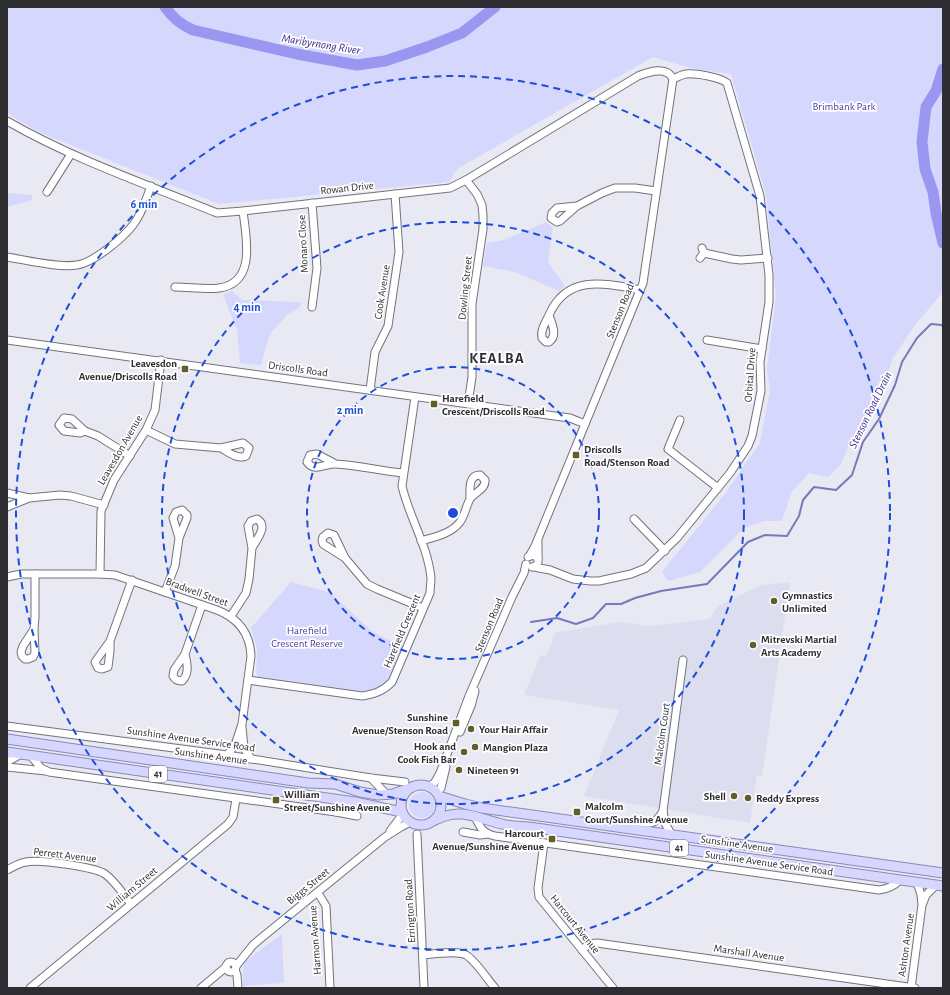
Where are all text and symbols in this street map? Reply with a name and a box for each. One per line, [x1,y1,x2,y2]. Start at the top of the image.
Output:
water label: Maribyrnong River [281,32,362,56]
park label: Brimbank Park [813,101,875,112]
street label: Rowan Drive [320,180,374,196]
text: 6 min [131,198,157,210]
street label: Monaro Close [296,215,310,273]
street label: Dowling Street [456,255,474,320]
street label: Cook Avenue [372,264,392,320]
street label: Stenson Road [604,282,636,340]
text: 4 min [233,301,261,313]
street label: Orbital Drive [743,347,757,403]
district label: KEALBA [469,351,525,366]
place label: Leavesdon Avenue/Driscolls Road [79,358,177,382]
street label: Driscolls Road [267,359,329,379]
marker: Leavesdon Avenue/Driscolls Road [180,364,190,374]
water label: Stenson Road Drain [846,370,894,450]
place label: Harefield Crescent/Driscolls Road [442,393,545,417]
marker: Harefield Crescent/Driscolls Road [429,399,439,409]
text: 2 min [337,404,363,416]
street label: Leavesdon Avenue [96,413,144,487]
place label: Driscolls Road/Stenson Road [584,444,670,468]
marker: Driscolls Road/Stenson Road [571,450,581,460]
centre of rings [446,506,460,520]
street label: Bradwell Street [164,576,230,609]
place label: Gymnastics Unlimited [782,590,832,614]
street label: Harefield Crescent [382,592,423,669]
street label: Stenson Road [473,596,506,654]
marker: Gymnastics Unlimited [769,596,779,606]
park label: Harefield Crescent Reserve [271,625,343,649]
place label: Mitrevski Martial Arts Academy [761,634,837,658]
marker: Mitrevski Martial Arts Academy [748,640,758,650]
street label: Malcolm Court [652,702,672,766]
place label: Sunshine Avenue/Stenson Road [352,712,448,736]
marker: Sunshine Avenue/Stenson Road [451,718,461,728]
street label: Sunshine Avenue Service Road [126,723,256,755]
marker: Your Hair Affair [466,724,476,734]
place label: Your Hair Affair [479,724,548,735]
place label: Hook and Cook Fish Bar [397,741,456,765]
marker: Mangion Plaza [470,742,480,752]
place label: Mangion Plaza [483,742,549,753]
street label: Sunshine Avenue [174,744,248,768]
marker: Hook and Cook Fish Bar [459,747,469,757]
marker: Nineteen 91 [454,765,464,775]
place label: Nineteen 91 [467,765,519,776]
road number: 41 [149,766,167,782]
place label: William Street/Sunshine Avenue [284,789,390,813]
place label: Shell [704,791,726,802]
marker: Shell [729,791,739,801]
marker: Reddy Express [743,793,753,803]
place label: Reddy Express [756,793,819,804]
marker: William Street/Sunshine Avenue [271,795,281,805]
place label: Malcolm Court/Sunshine Avenue [585,801,688,825]
marker: Malcolm Court/Sunshine Avenue [572,807,582,817]
place label: Harcourt Avenue/Sunshine Avenue [432,828,544,852]
street label: Sunshine Avenue [700,833,774,855]
marker: Harcourt Avenue/Sunshine Avenue [547,834,557,844]
road number: 41 [670,840,688,856]
street label: Perrett Avenue [33,846,97,864]
street label: Sunshine Avenue Service Road [704,849,834,877]
street label: William Street [105,865,160,913]
street label: Biggs Street [285,865,332,906]
street label: Errington Road [403,878,417,943]
street label: Harcourt Avenue [548,893,602,955]
street label: Harmon Avenue [307,905,323,975]
street label: Ashton Avenue [896,912,916,978]
street label: Marshall Avenue [713,943,785,963]

